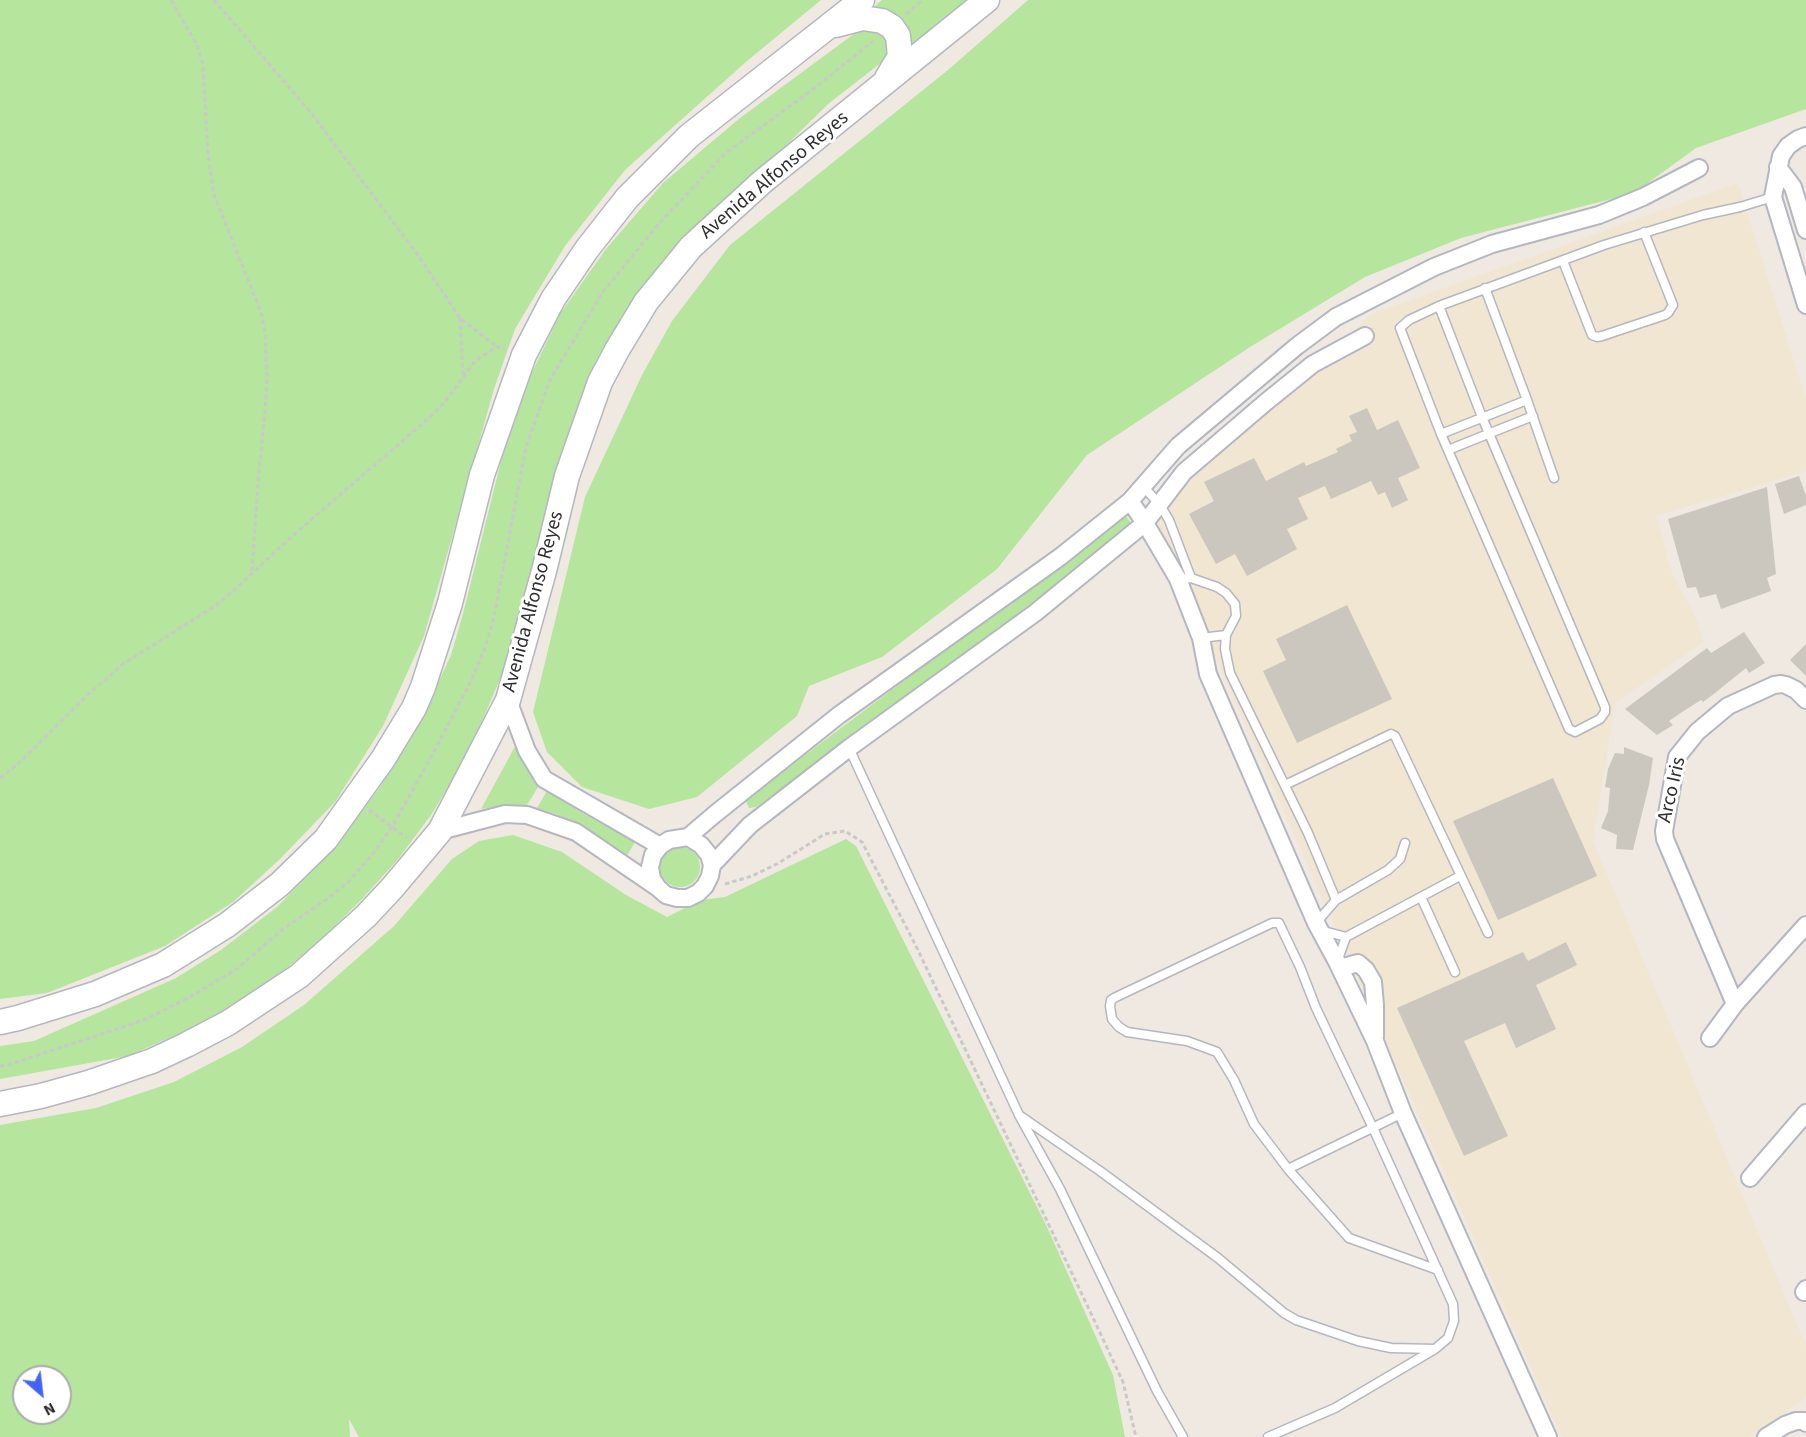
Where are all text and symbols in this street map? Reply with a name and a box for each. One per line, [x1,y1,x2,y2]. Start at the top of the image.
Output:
street label: Avenida Alfonso Reyes [696,107,854,245]
street label: Avenida Alfonso Reyes [498,509,570,695]
street label: Arco Iris [1654,755,1692,825]
north arrow [12,1365,72,1425]
text: N [40,1397,59,1421]

